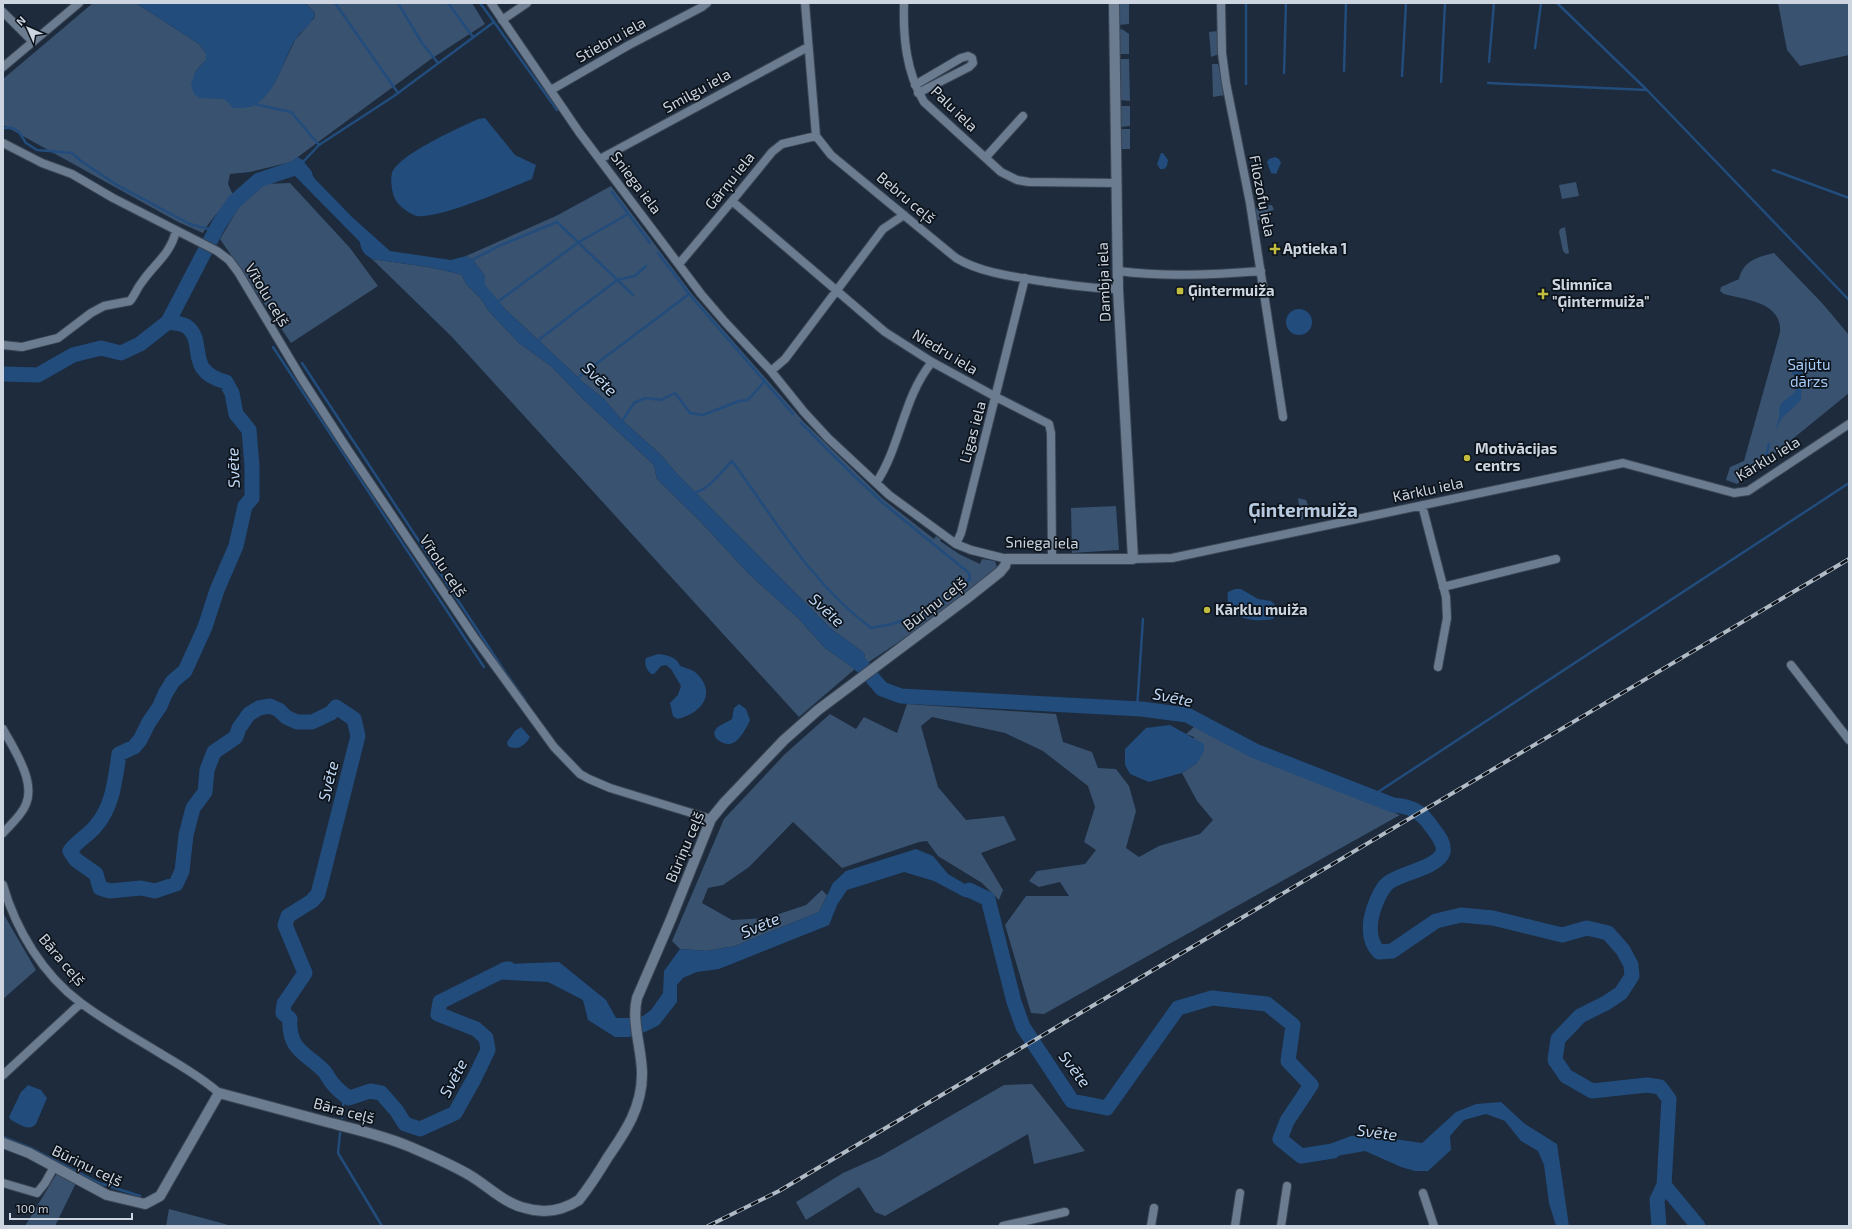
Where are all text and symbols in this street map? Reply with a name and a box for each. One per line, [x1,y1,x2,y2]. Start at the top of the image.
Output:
north arrow [8,8,48,48]
text: N [13,13,28,28]
street label: Stiebru iela [573,13,648,66]
street label: Smilgu iela [660,64,733,116]
street label: Palu iela [928,82,982,135]
street label: Sniega iela [608,148,666,217]
street label: Gārņu iela [701,148,759,214]
street label: Filozofu iela [1246,153,1280,238]
street label: Bebru ceļš [872,167,940,229]
place label: Aptieka 1 [1283,239,1347,257]
street label: Dambja iela [1093,242,1114,322]
marker: Aptieka 1 [1270,244,1280,254]
street label: Vītolu ceļš [240,259,294,331]
place label: Slimnīca "Ģintermuiža" [1552,275,1650,312]
place label: Ģintermuiža [1188,281,1275,301]
marker: Ģintermuiža [1175,286,1185,296]
marker: Slimnīca "Ģintermuiža" [1537,288,1549,300]
street label: Niedru iela [909,325,982,378]
park label: Sajūtu dārzs [1787,355,1831,390]
water label: Svēte [579,358,622,400]
street label: Līgas iela [955,399,989,465]
street label: Kārklu iela [1732,432,1803,484]
place label: Motivācijas centrs [1475,439,1557,474]
water label: Svēte [222,447,243,489]
marker: Motivācijas centrs [1462,453,1472,463]
street label: Kārklu iela [1391,473,1465,505]
district label: Ģintermuiža [1248,498,1358,524]
street label: Vītolu ceļš [415,531,471,601]
street label: Sniega iela [1005,532,1079,552]
street label: Būriņu ceļš [899,573,971,635]
water label: Svēte [806,589,849,631]
place label: Kārklu muiža [1215,600,1308,618]
marker: Kārklu muiža [1202,605,1212,615]
water label: Svēte [1151,683,1195,710]
water label: Svēte [313,759,342,803]
street label: Būriņu ceļš [661,808,709,886]
water label: Svēte [737,908,783,941]
street label: Bāra ceļš [34,930,90,990]
water label: Svēte [1056,1047,1095,1091]
water label: Svēte [435,1055,471,1100]
street label: Bāra ceļš [311,1093,377,1129]
water label: Svēte [1356,1120,1399,1143]
street label: Būriņu ceļš [49,1140,125,1192]
scale bar [10,1195,132,1221]
text: 100 m [16,1201,48,1215]

